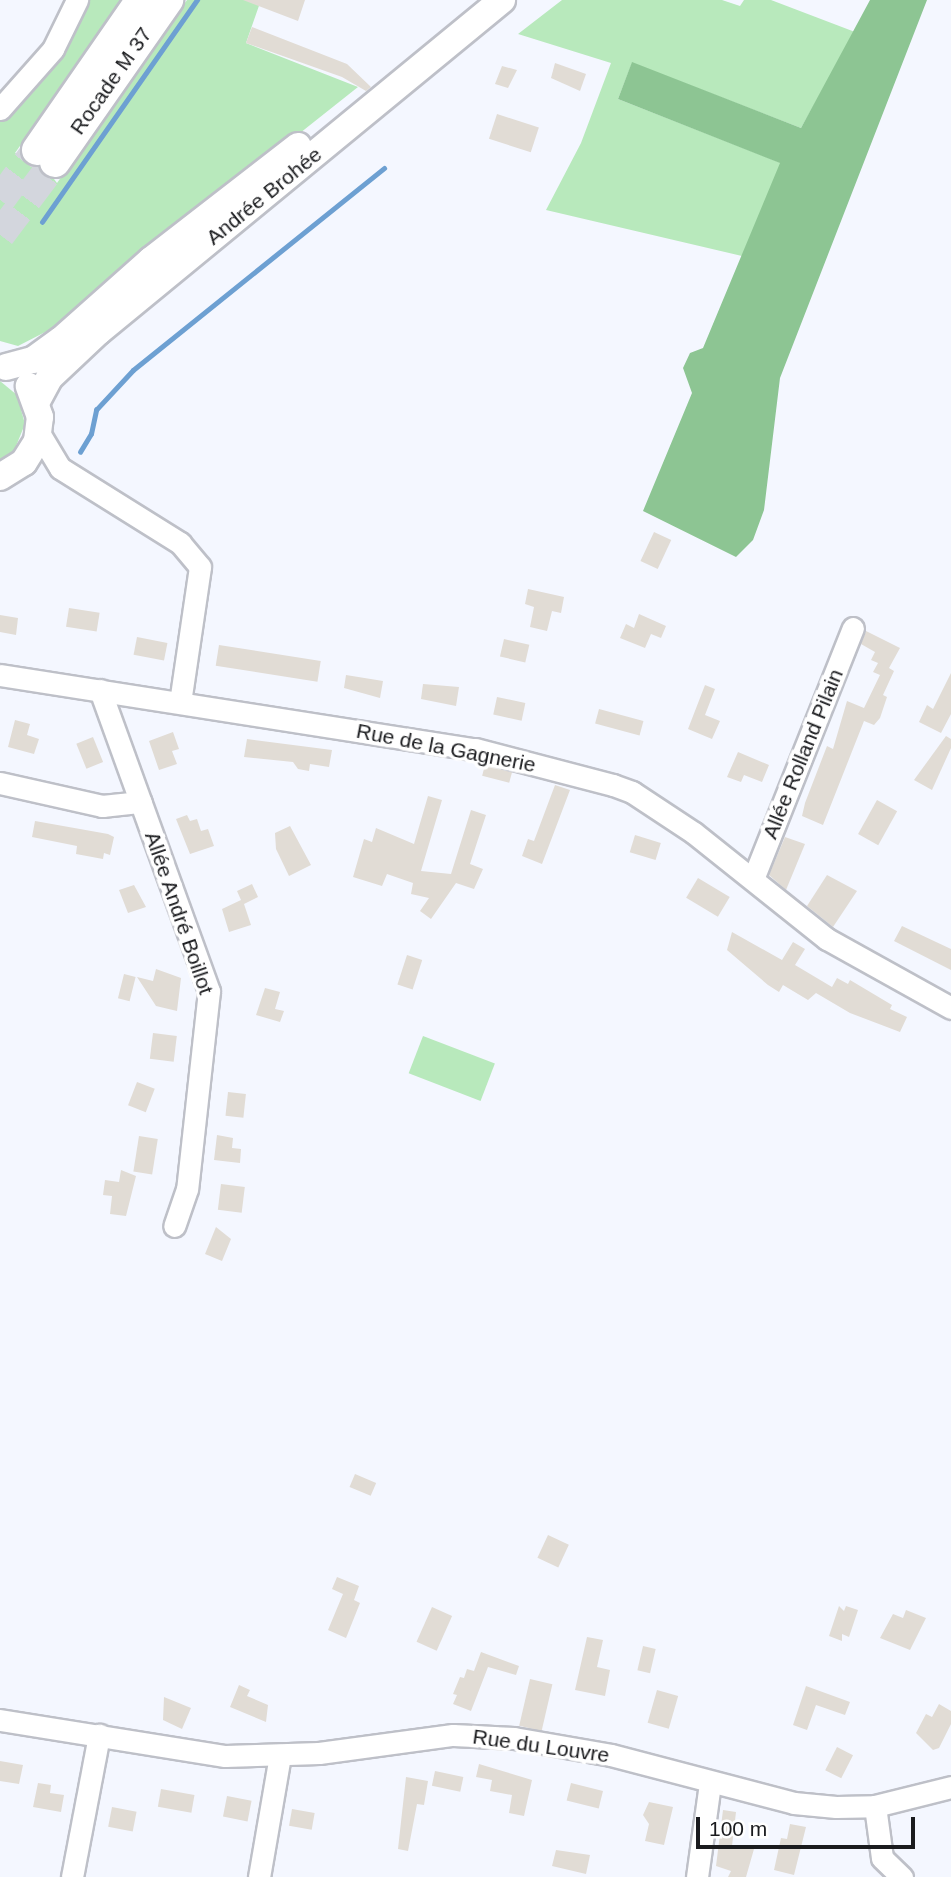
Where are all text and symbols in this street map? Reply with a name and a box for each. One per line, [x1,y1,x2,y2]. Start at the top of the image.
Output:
street label: Rocade M 37 [65,23,157,139]
street label: Andrée Brohée [201,142,327,250]
street label: Allée Rolland Pilain [757,665,849,843]
street label: Rue de la Gagnerie [354,718,538,778]
street label: Allée André Boillot [139,828,219,998]
street label: Rue du Louvre [471,1724,611,1768]
scale bar [699,1804,918,1848]
text: 100 m [709,1817,767,1840]

